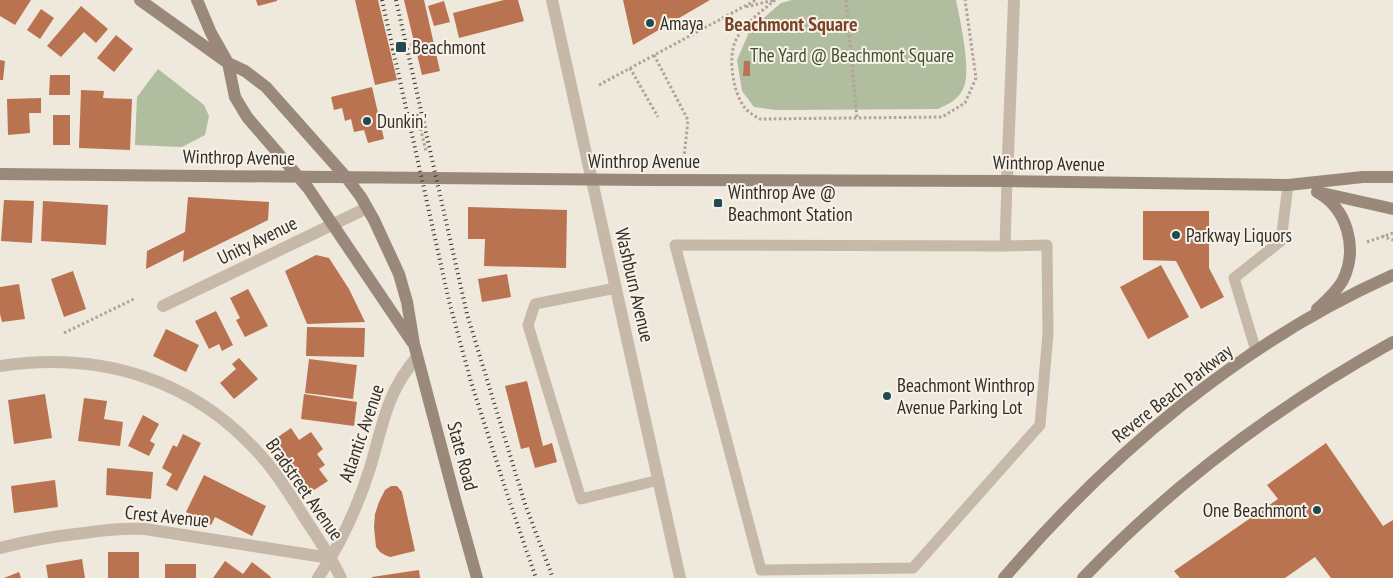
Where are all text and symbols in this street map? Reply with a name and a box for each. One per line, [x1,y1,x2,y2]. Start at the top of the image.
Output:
place label: Amaya [660,11,704,35]
district label: Beachmont Square [725,11,857,37]
marker: Amaya [644,17,656,29]
place label: Beachmont [412,35,486,59]
marker: Beachmont [394,40,408,54]
park label: The Yard @ Beachmont Square [750,43,954,67]
place label: Dunkin' [377,109,427,133]
marker: Dunkin' [361,115,373,127]
street label: Winthrop Avenue [183,144,295,170]
street label: Winthrop Avenue [588,149,700,173]
street label: Winthrop Avenue [993,150,1105,176]
place label: Winthrop Ave @ Beachmont Station [728,180,853,226]
marker: Winthrop Ave @ Beachmont Station [712,197,724,209]
street label: Unity Avenue [213,210,301,270]
place label: Parkway Liquors [1186,223,1292,247]
street label: Washburn Avenue [610,226,660,344]
marker: Parkway Liquors [1170,229,1182,241]
street label: Revere Beach Parkway [1107,338,1238,447]
place label: Beachmont Winthrop Avenue Parking Lot [897,373,1035,419]
street label: Atlantic Avenue [333,381,389,485]
marker: Beachmont Winthrop Avenue Parking Lot [881,390,893,402]
street label: State Road [442,419,484,493]
street label: Bradstreet Avenue [261,433,349,545]
place label: One Beachmont [1203,498,1308,522]
street label: Crest Avenue [124,500,211,532]
marker: One Beachmont [1311,504,1323,516]

